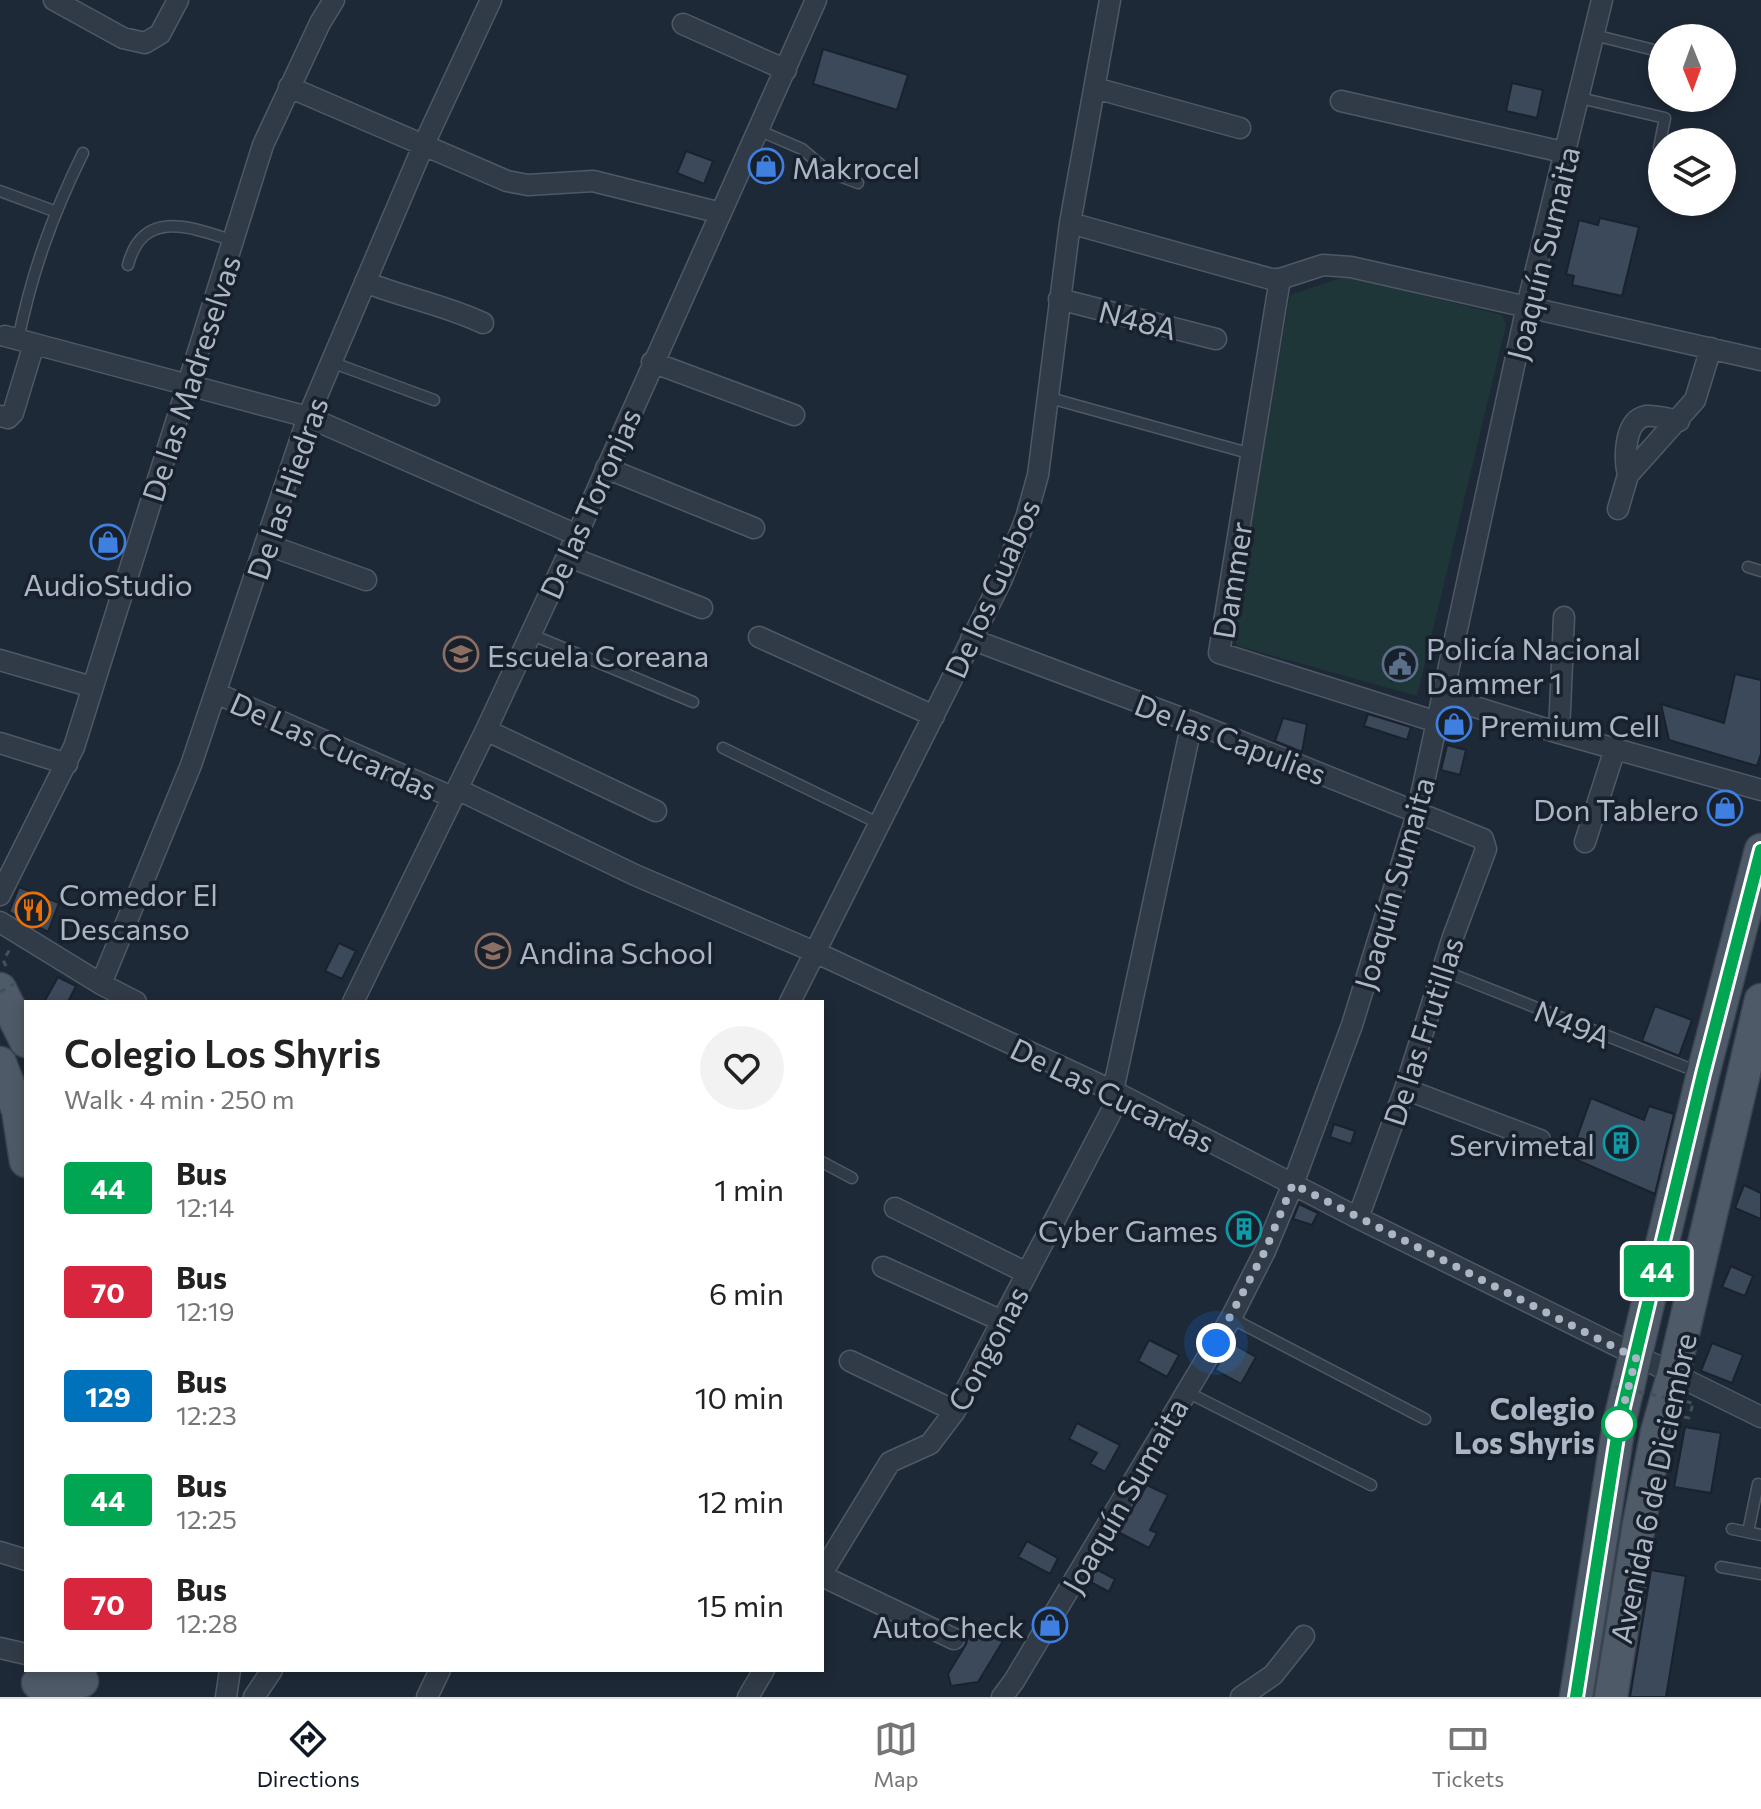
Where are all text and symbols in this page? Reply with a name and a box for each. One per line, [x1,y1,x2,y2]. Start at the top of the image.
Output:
north arrow [1648,24,1736,112]
map controls [1648,24,1736,216]
button: layers [1648,128,1736,216]
street label: Joaquín Sumaita [1498,142,1586,364]
shop icon: Makrocel [747,147,785,185]
place label: Makrocel [792,148,920,185]
street label: De las Madreselvas [133,250,247,506]
street label: N48A [1095,292,1181,346]
street label: De las Hiedras [237,392,335,584]
street label: De las Toronjas [530,402,648,604]
street label: De los Guabos [935,493,1047,683]
street label: Dammer [1204,519,1258,641]
shop icon: AudioStudio [89,523,127,561]
place label: AudioStudio [23,565,193,602]
place label: Policía Nacional Dammer 1 [1426,629,1641,700]
school or university icon: Escuela Coreana [442,635,480,673]
place label: Escuela Coreana [487,636,709,673]
public building icon: Policía Nacional Dammer 1 [1381,645,1419,683]
street label: De Las Cucardas [225,683,443,807]
street label: De las Capulies [1130,685,1332,791]
shop icon: Premium Cell [1435,705,1473,743]
place label: Premium Cell [1480,706,1660,743]
street label: Joaquín Sumaita [1345,773,1441,993]
shop icon: Don Tablero [1706,789,1744,827]
place label: Don Tablero [1533,790,1699,827]
place label: Comedor El Descanso [59,875,218,946]
restaurant icon: Comedor El Descanso [14,891,52,929]
school or university icon: Andina School [474,932,512,970]
street label: De las Frutillas [1374,932,1470,1130]
place label: Andina School [519,933,714,970]
street label: N49A [1530,991,1616,1055]
button: heart [700,1026,784,1110]
text: Colegio Los Shyris [64,1029,381,1076]
street label: De Las Cucardas [1005,1029,1221,1159]
text: Walk · 4 min · 250 m [64,1083,294,1114]
building icon: Servimetal [1602,1124,1640,1162]
place label: Servimetal [1449,1125,1595,1162]
text: Bus [176,1154,227,1191]
text: 1 min [714,1170,784,1207]
text: 44 [91,1171,125,1205]
text: 12:14 [176,1191,234,1222]
building icon: Cyber Games [1225,1210,1263,1248]
place label: Cyber Games [1038,1211,1218,1248]
line badge: 44 [1621,1245,1693,1297]
text: 44 [1640,1254,1674,1288]
text: Bus [176,1258,227,1295]
text: 6 min [709,1274,784,1311]
text: 70 [91,1275,125,1309]
street label: Congonas [939,1279,1035,1417]
text: 12:19 [176,1295,235,1326]
your location [1196,1323,1236,1363]
street label: Avenida 6 de Diciembre [1601,1330,1703,1646]
text: Bus [176,1362,227,1399]
text: 10 min [695,1378,784,1415]
text: 129 [85,1379,131,1413]
place label: Colegio Los Shyris [1454,1389,1595,1460]
street label: Joaquín Sumaita [1053,1391,1195,1599]
text: 12:23 [176,1399,237,1430]
marker: Colegio Los Shyris [1602,1407,1636,1441]
text: Bus [176,1466,227,1503]
text: 12 min [698,1482,784,1519]
text: 44 [91,1483,125,1517]
text: 12:25 [176,1503,237,1534]
text: Bus [176,1570,227,1607]
text: 15 min [697,1586,784,1623]
text: 70 [91,1587,125,1621]
shop icon: AutoCheck [1031,1606,1069,1644]
text: 12:28 [176,1607,238,1638]
place label: AutoCheck [872,1607,1024,1644]
tab: Directions [257,1717,360,1792]
tab: Map [873,1717,919,1792]
tab: Tickets [1432,1717,1504,1792]

